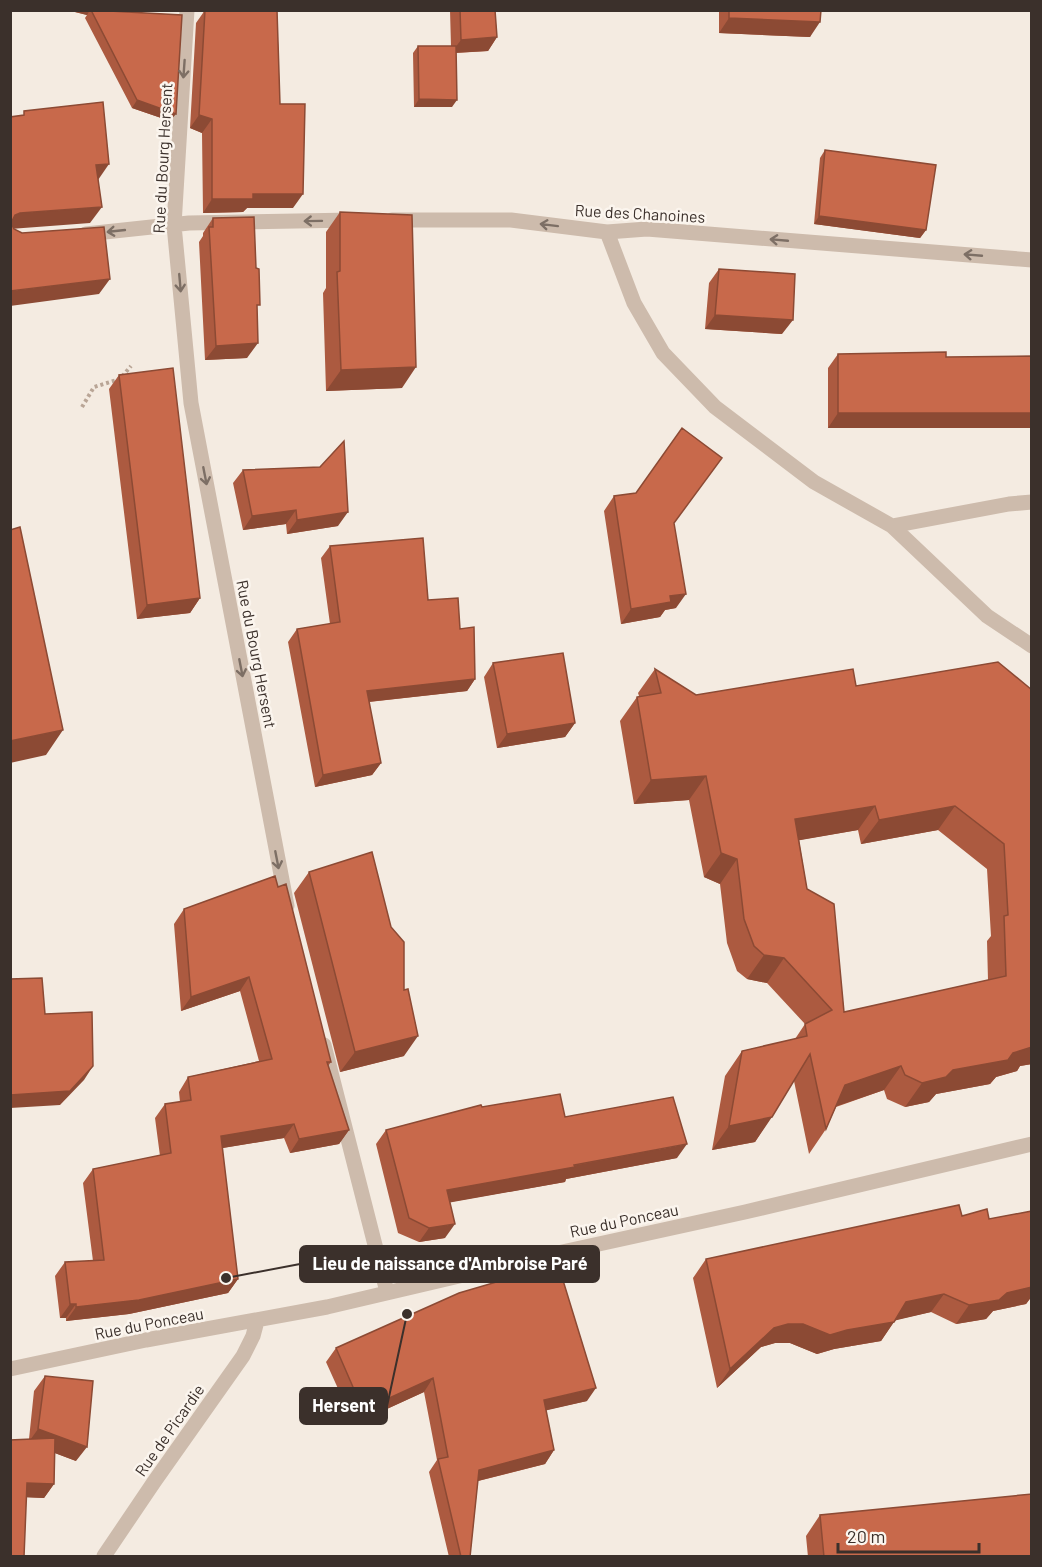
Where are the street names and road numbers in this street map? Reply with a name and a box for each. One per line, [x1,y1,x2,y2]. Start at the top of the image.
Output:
street label: Rue du Bourg Hersent [149,82,175,234]
street label: Rue des Chanoines [574,200,706,226]
street label: Rue du Bourg Hersent [233,578,281,730]
street label: Rue du Ponceau [568,1199,680,1241]
street label: Rue du Ponceau [93,1303,205,1343]
street label: Rue de Picardie [130,1380,208,1480]

